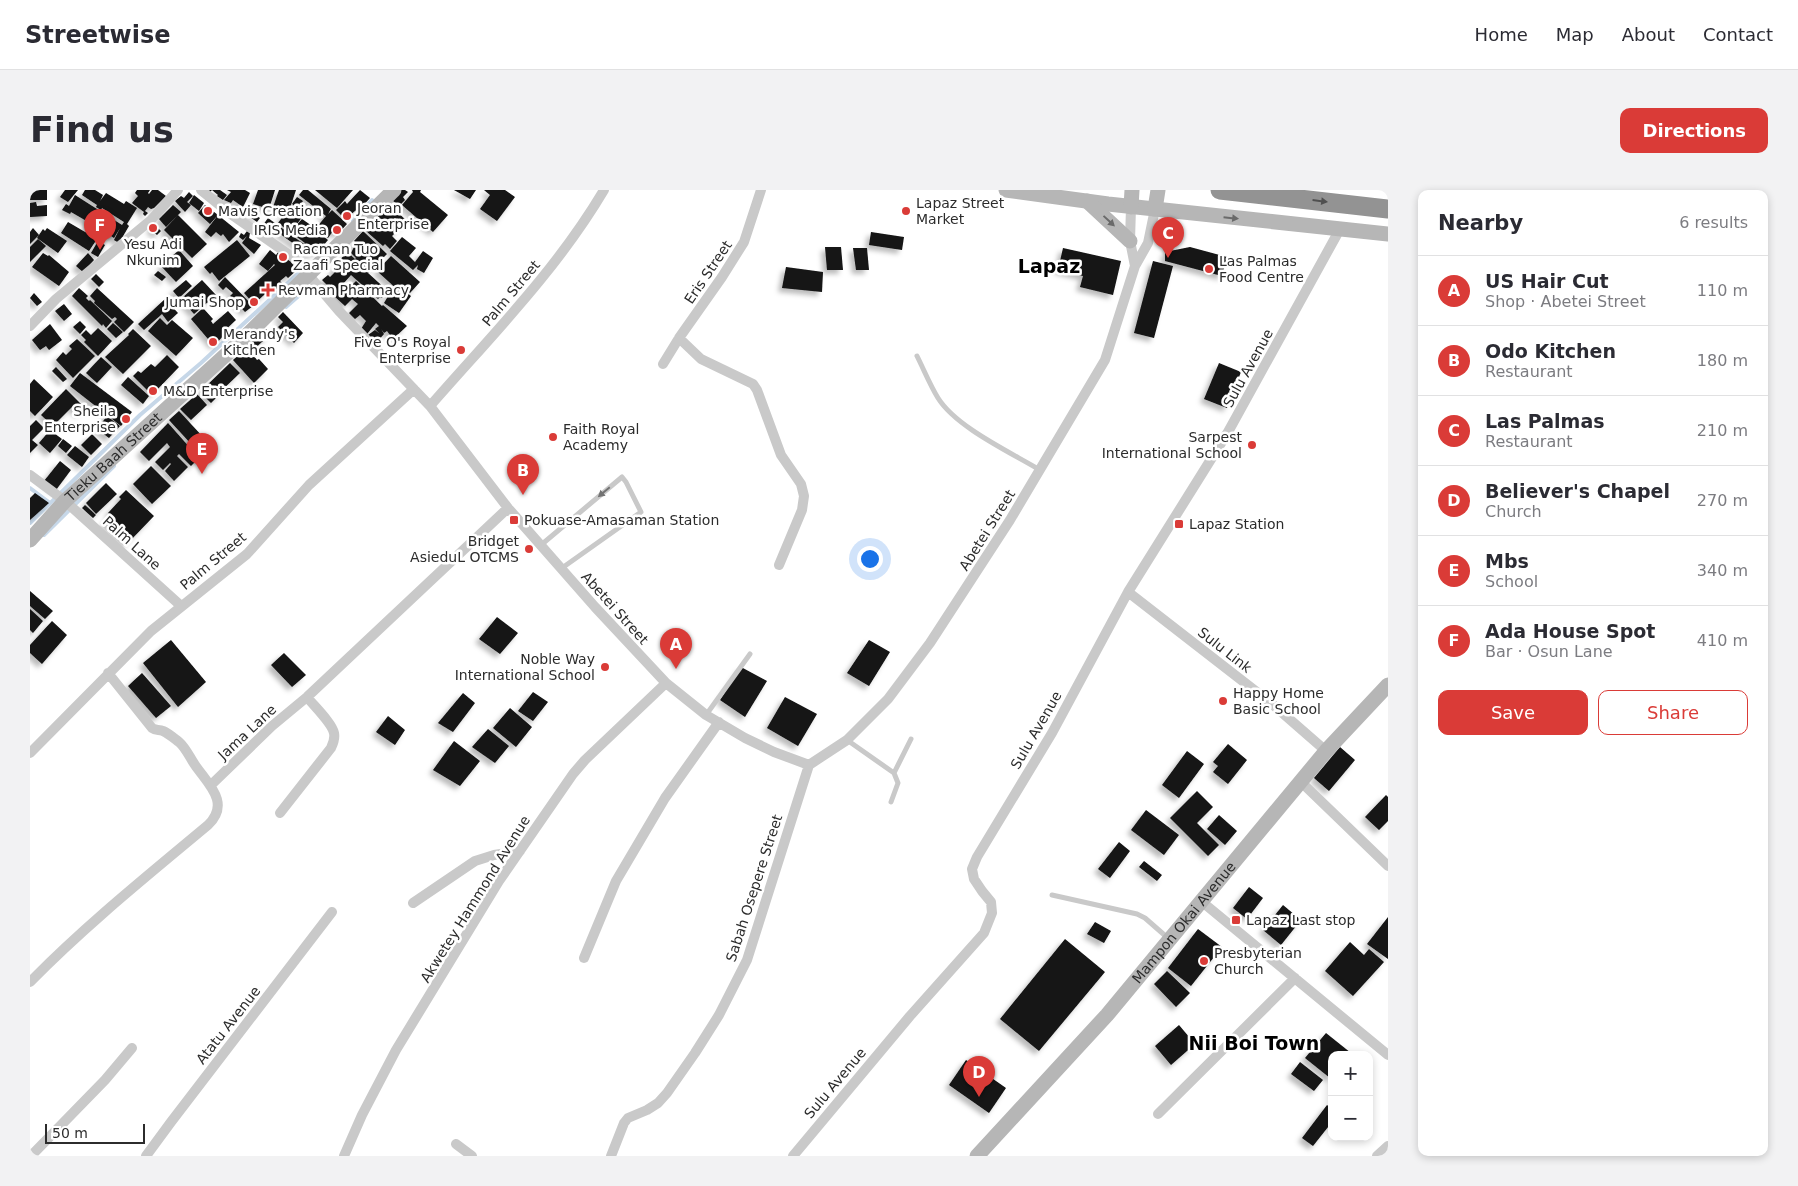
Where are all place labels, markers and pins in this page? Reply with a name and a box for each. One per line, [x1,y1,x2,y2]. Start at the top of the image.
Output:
place label: Lapaz Street Market [916,195,1005,227]
place label: Jeoran Enterprise [356,200,429,232]
place label: Mavis Creation [218,203,322,219]
marker: Mavis Creation [202,205,214,217]
marker: Lapaz Street Market [900,205,912,217]
pin: F [84,209,116,250]
marker: Jeoran Enterprise [341,210,353,222]
pin: C [1152,217,1184,258]
marker: Yesu Adi Nkunim [147,222,159,234]
place label: IRIS Media [254,222,327,238]
marker: IRIS Media [331,224,343,236]
place label: Yesu Adi Nkunim [123,236,182,268]
place label: Racman Tuo Zaafi Special [293,241,383,273]
marker: Racman Tuo Zaafi Special [277,251,289,263]
place label: Las Palmas Food Centre [1219,253,1304,285]
marker: Las Palmas Food Centre [1203,263,1215,275]
place label: Revman Pharmacy [278,282,409,298]
marker: Revman Pharmacy [262,284,274,296]
place label: Jumai Shop [164,294,244,310]
marker: Jumai Shop [248,296,260,308]
place label: Merandy's Kitchen [223,326,295,358]
place label: Five O's Royal Enterprise [354,334,451,366]
marker: Merandy's Kitchen [207,336,219,348]
marker: Five O's Royal Enterprise [455,344,467,356]
place label: M&D Enterprise [163,383,273,399]
marker: M&D Enterprise [147,385,159,397]
place label: Sheila Enterprise [44,403,116,435]
marker: Sheila Enterprise [120,413,132,425]
place label: Faith Royal Academy [563,421,639,453]
place label: Sarpest International School [1102,429,1243,461]
marker: Faith Royal Academy [547,431,559,443]
pin: E [186,433,218,474]
marker: Sarpest International School [1246,439,1258,451]
pin: B [507,454,539,495]
place label: Pokuase-Amasaman Station [524,512,719,528]
marker: Pokuase-Amasaman Station [508,514,520,526]
place label: Lapaz Station [1189,516,1284,532]
marker: Lapaz Station [1173,518,1185,530]
place label: Bridget AsieduL OTCMS [410,533,519,565]
marker: Bridget AsieduL OTCMS [523,543,535,555]
pin: A [660,628,692,669]
place label: Noble Way International School [455,651,595,683]
marker: Noble Way International School [599,661,611,673]
place label: Happy Home Basic School [1233,685,1324,717]
marker: Happy Home Basic School [1217,695,1229,707]
place label: Lapaz Last stop [1246,912,1356,928]
marker: Lapaz Last stop [1230,914,1242,926]
place label: Presbyterian Church [1214,945,1302,977]
marker: Presbyterian Church [1198,955,1210,967]
pin: D [963,1056,995,1097]

